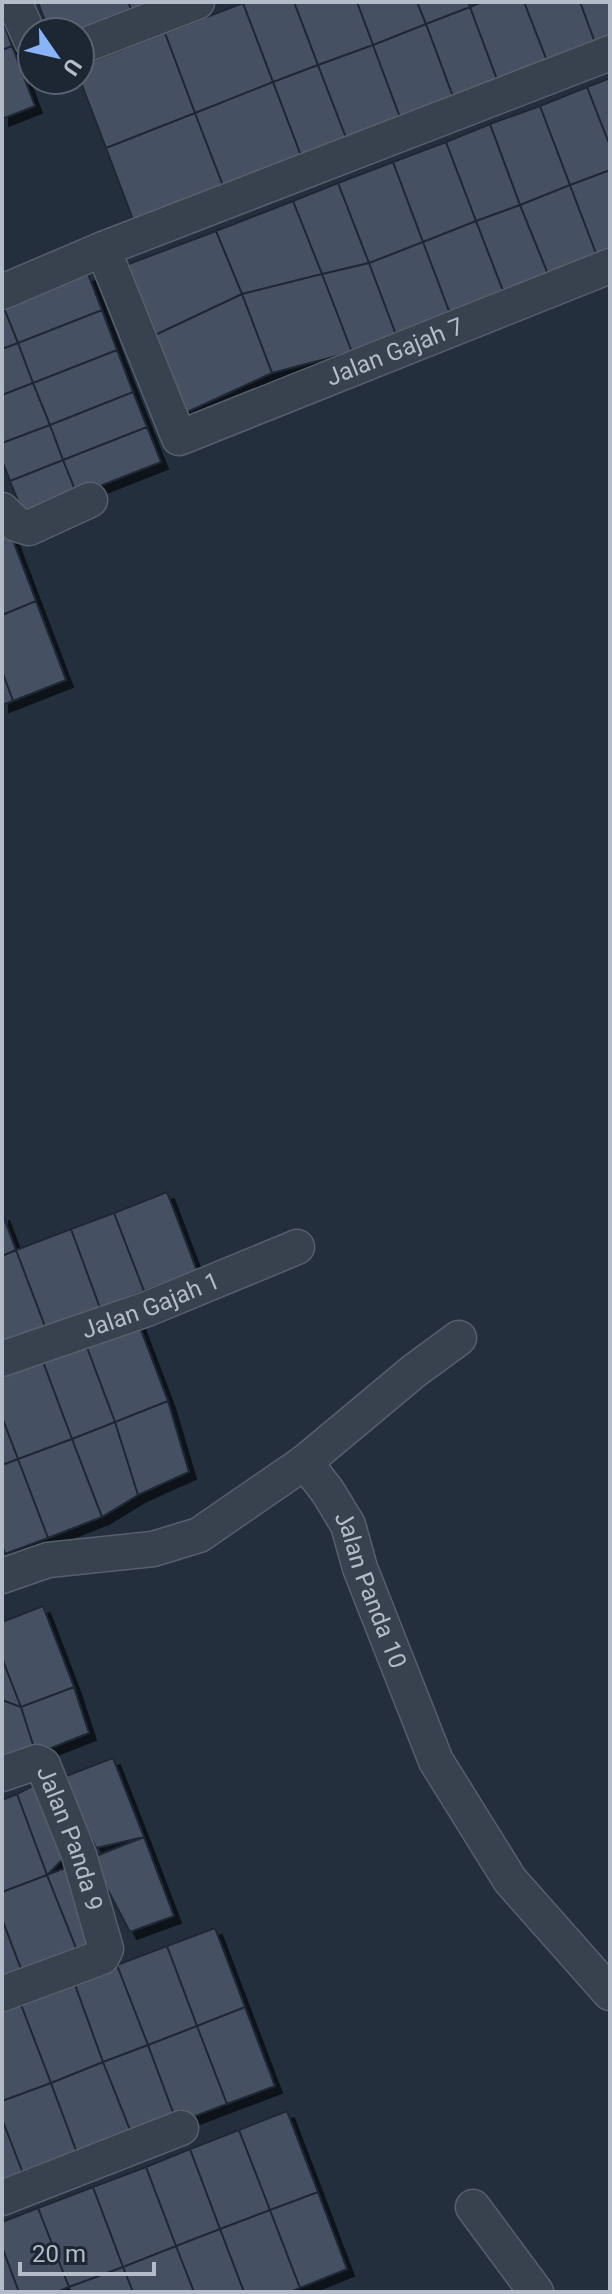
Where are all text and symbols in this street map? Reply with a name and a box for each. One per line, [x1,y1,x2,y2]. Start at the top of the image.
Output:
north arrow [16,16,96,96]
text: U [58,54,87,80]
street label: Jalan Gajah 7 [322,312,467,392]
street label: Jalan Gajah 1 [78,1267,224,1344]
street label: Jalan Panda 10 [329,1506,412,1672]
street label: Jalan Panda 9 [31,1762,108,1914]
scale bar [20,2226,154,2276]
text: 20 m [32,2240,86,2268]

